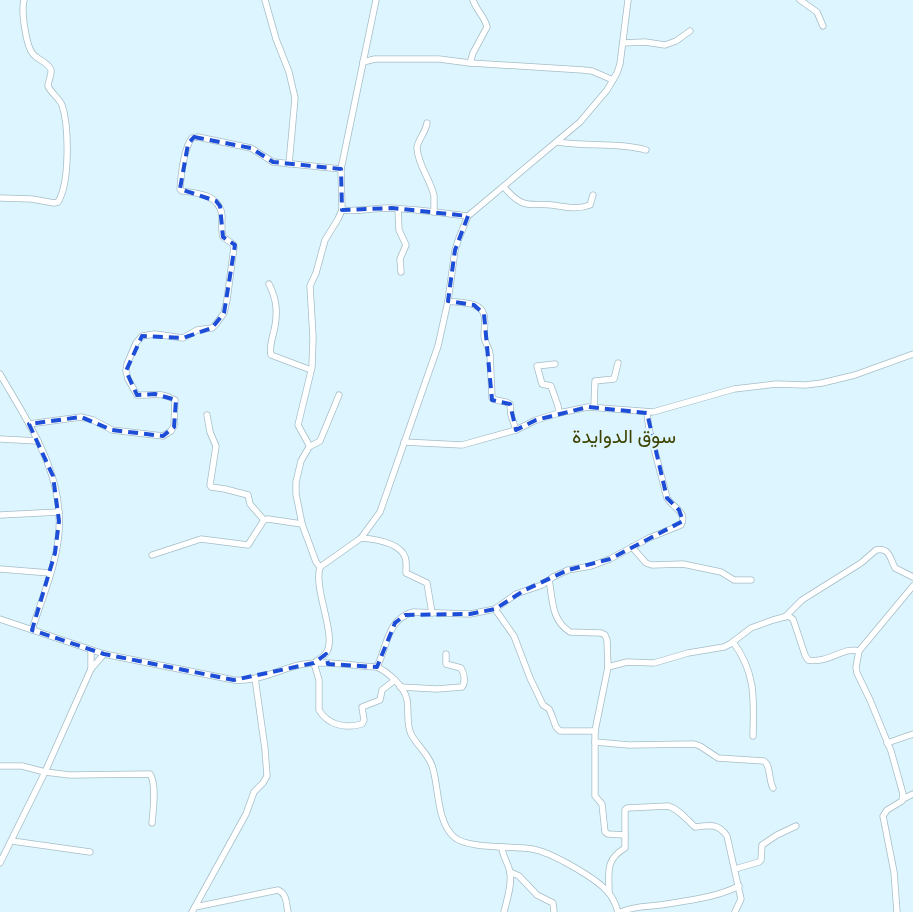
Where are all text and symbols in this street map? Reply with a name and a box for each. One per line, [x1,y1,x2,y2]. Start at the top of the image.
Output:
district label: سوق الدوايدة [572,424,676,449]

